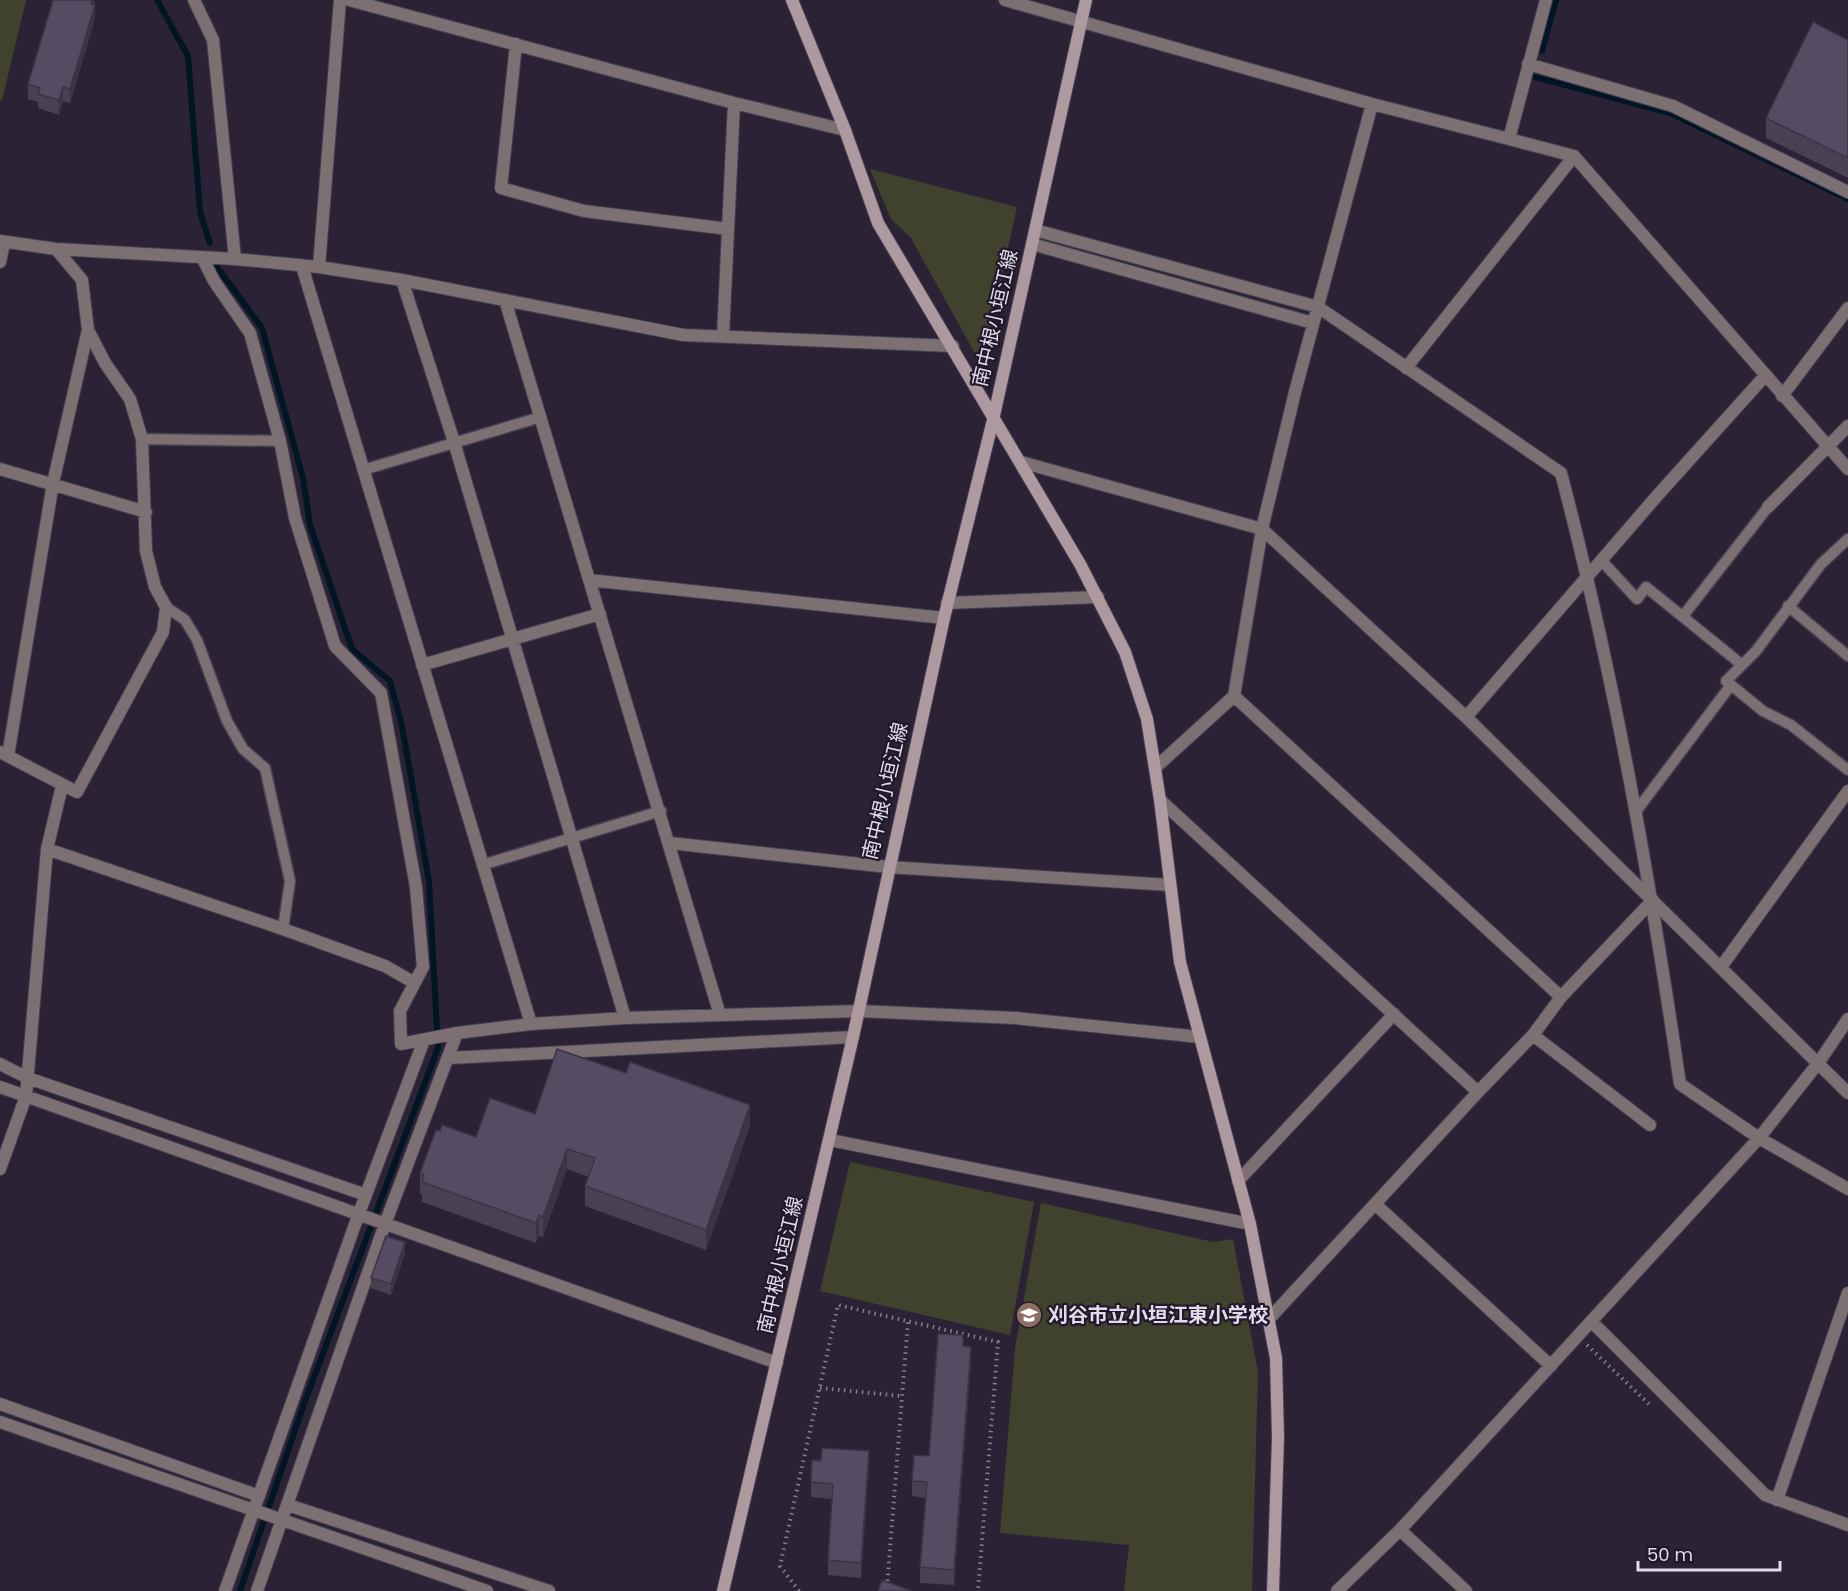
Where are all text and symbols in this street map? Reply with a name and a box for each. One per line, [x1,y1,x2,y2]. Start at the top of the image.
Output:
street label: 南中根小垣江線 [966,247,1024,389]
street label: 南中根小垣江線 [856,720,914,862]
street label: 南中根小垣江線 [751,1194,809,1336]
school or university icon: 刈谷市立小垣江東小学校 [1014,1300,1044,1330]
place label: 刈谷市立小垣江東小学校 [1048,1301,1268,1329]
scale bar [1638,1534,1780,1572]
text: 50 m [1647,1542,1693,1567]

